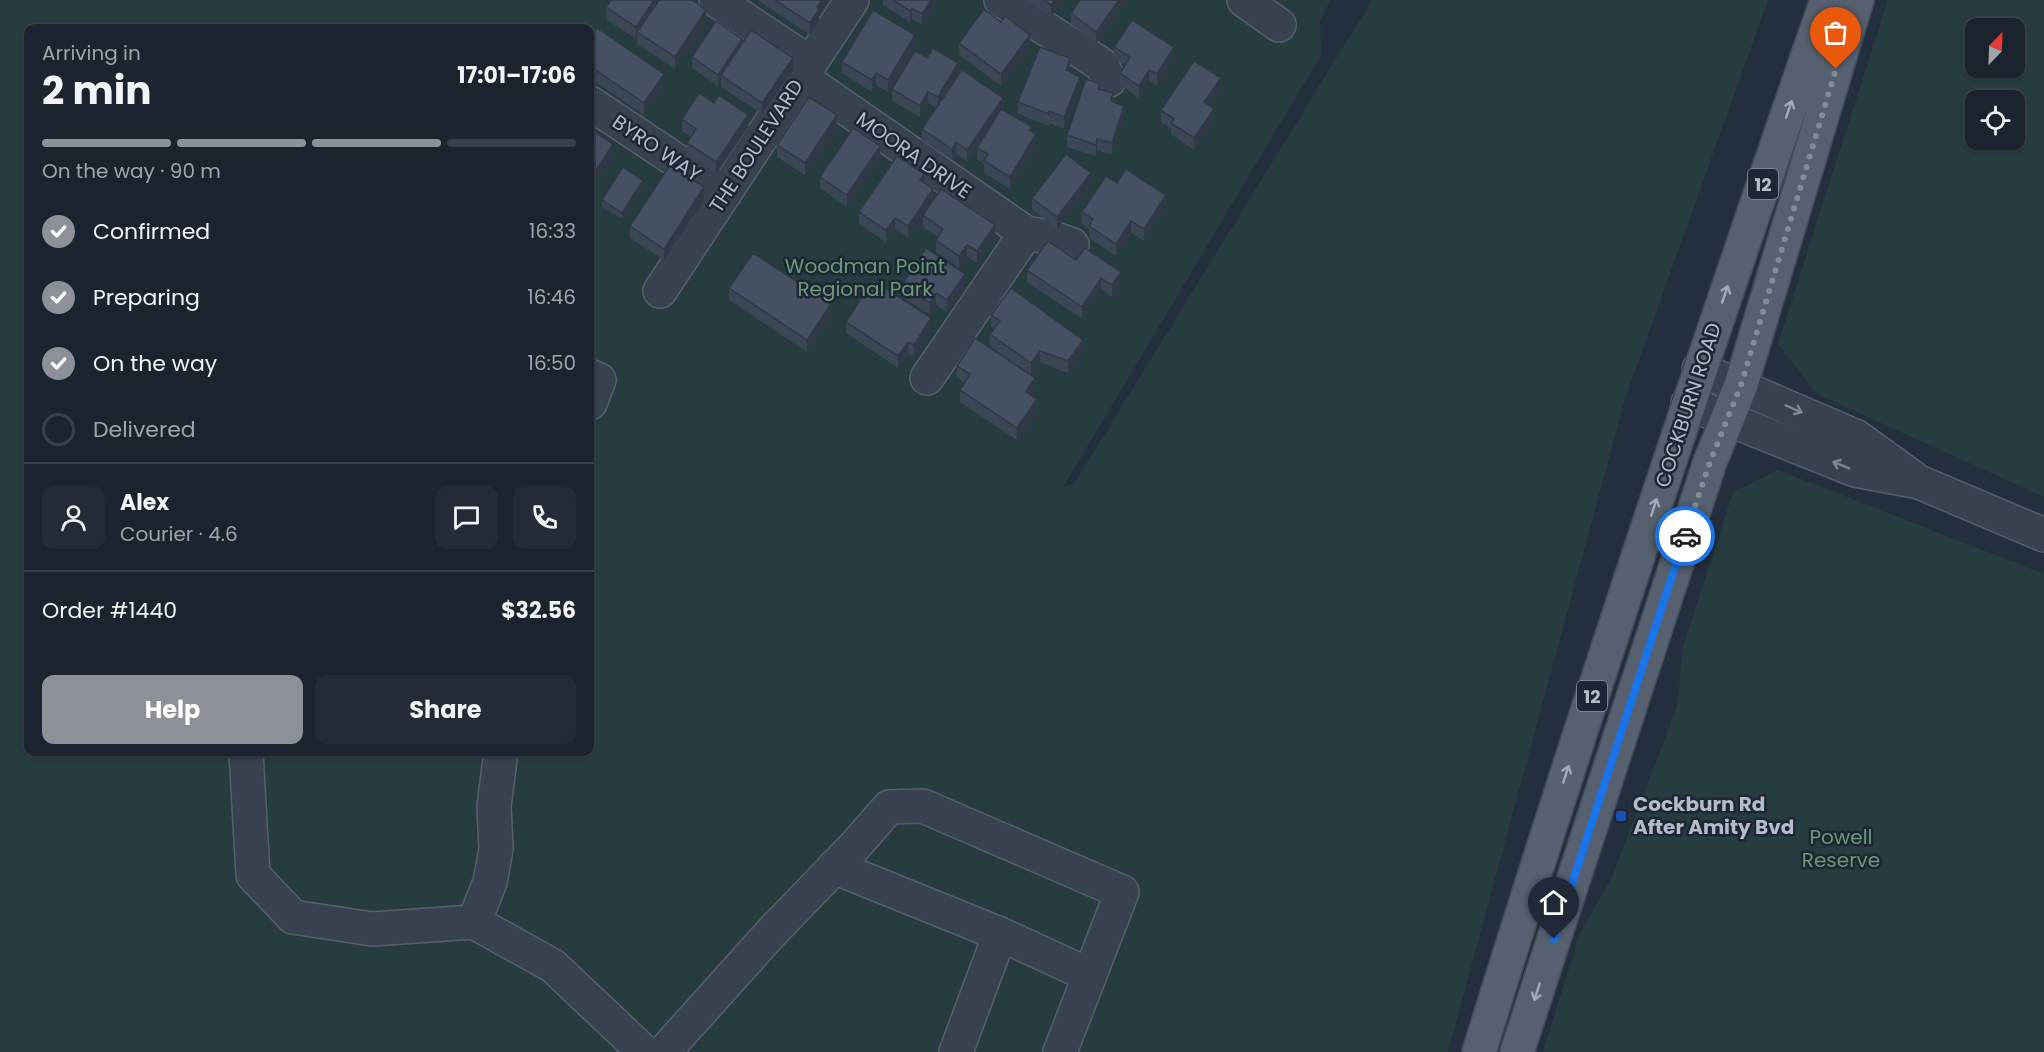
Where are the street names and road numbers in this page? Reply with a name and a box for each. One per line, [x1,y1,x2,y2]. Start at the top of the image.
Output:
street label: THE BOULEVARD [702,74,810,218]
street label: MOORA DRIVE [851,105,977,205]
street label: BYRO WAY [607,108,707,188]
road number: 12 [1748,169,1778,199]
street label: COCKBURN ROAD [1648,319,1728,491]
road number: 12 [1577,681,1607,711]

